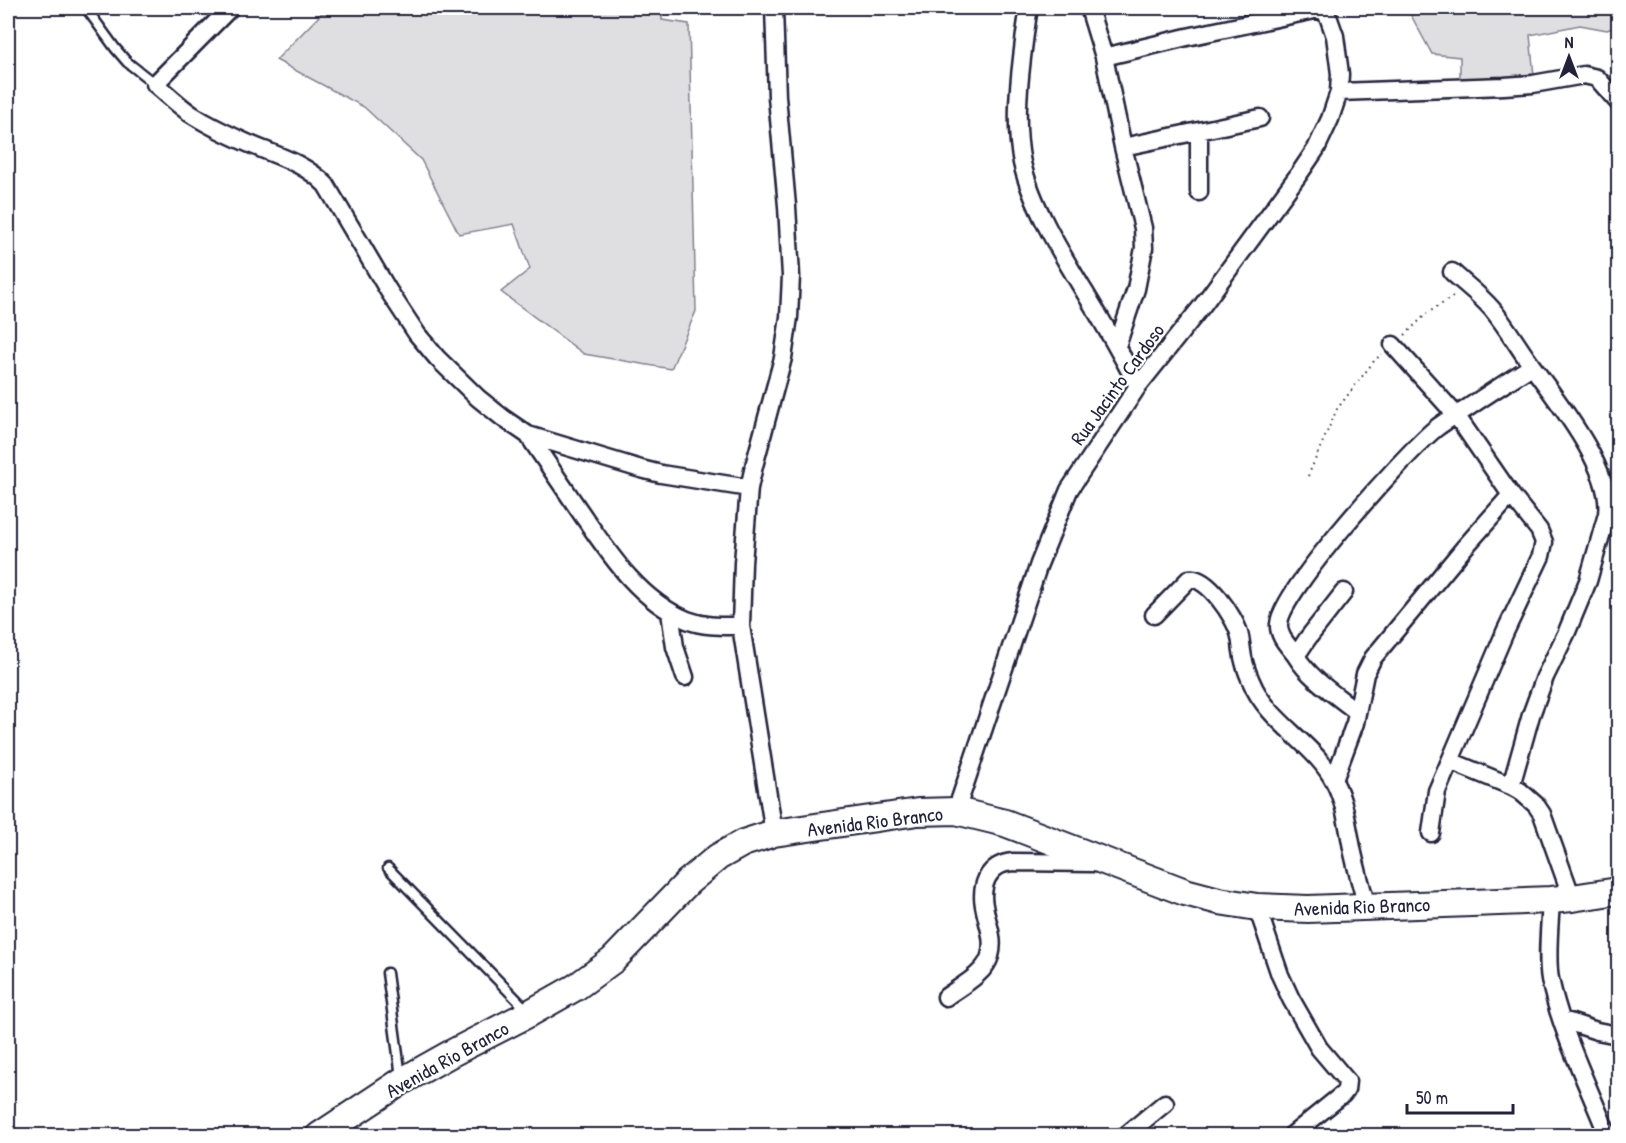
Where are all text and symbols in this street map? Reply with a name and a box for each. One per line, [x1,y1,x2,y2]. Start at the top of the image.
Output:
north arrow [1539,27,1599,87]
text: N [1565,31,1574,53]
street label: Rua Jacinto Cardoso [1064,318,1170,450]
street label: Avenida Rio Branco [806,799,944,843]
street label: Avenida Rio Branco [1293,890,1431,922]
street label: Avenida Rio Branco [381,1014,513,1104]
scale bar [1407,1077,1514,1115]
text: 50 m [1416,1085,1448,1110]

